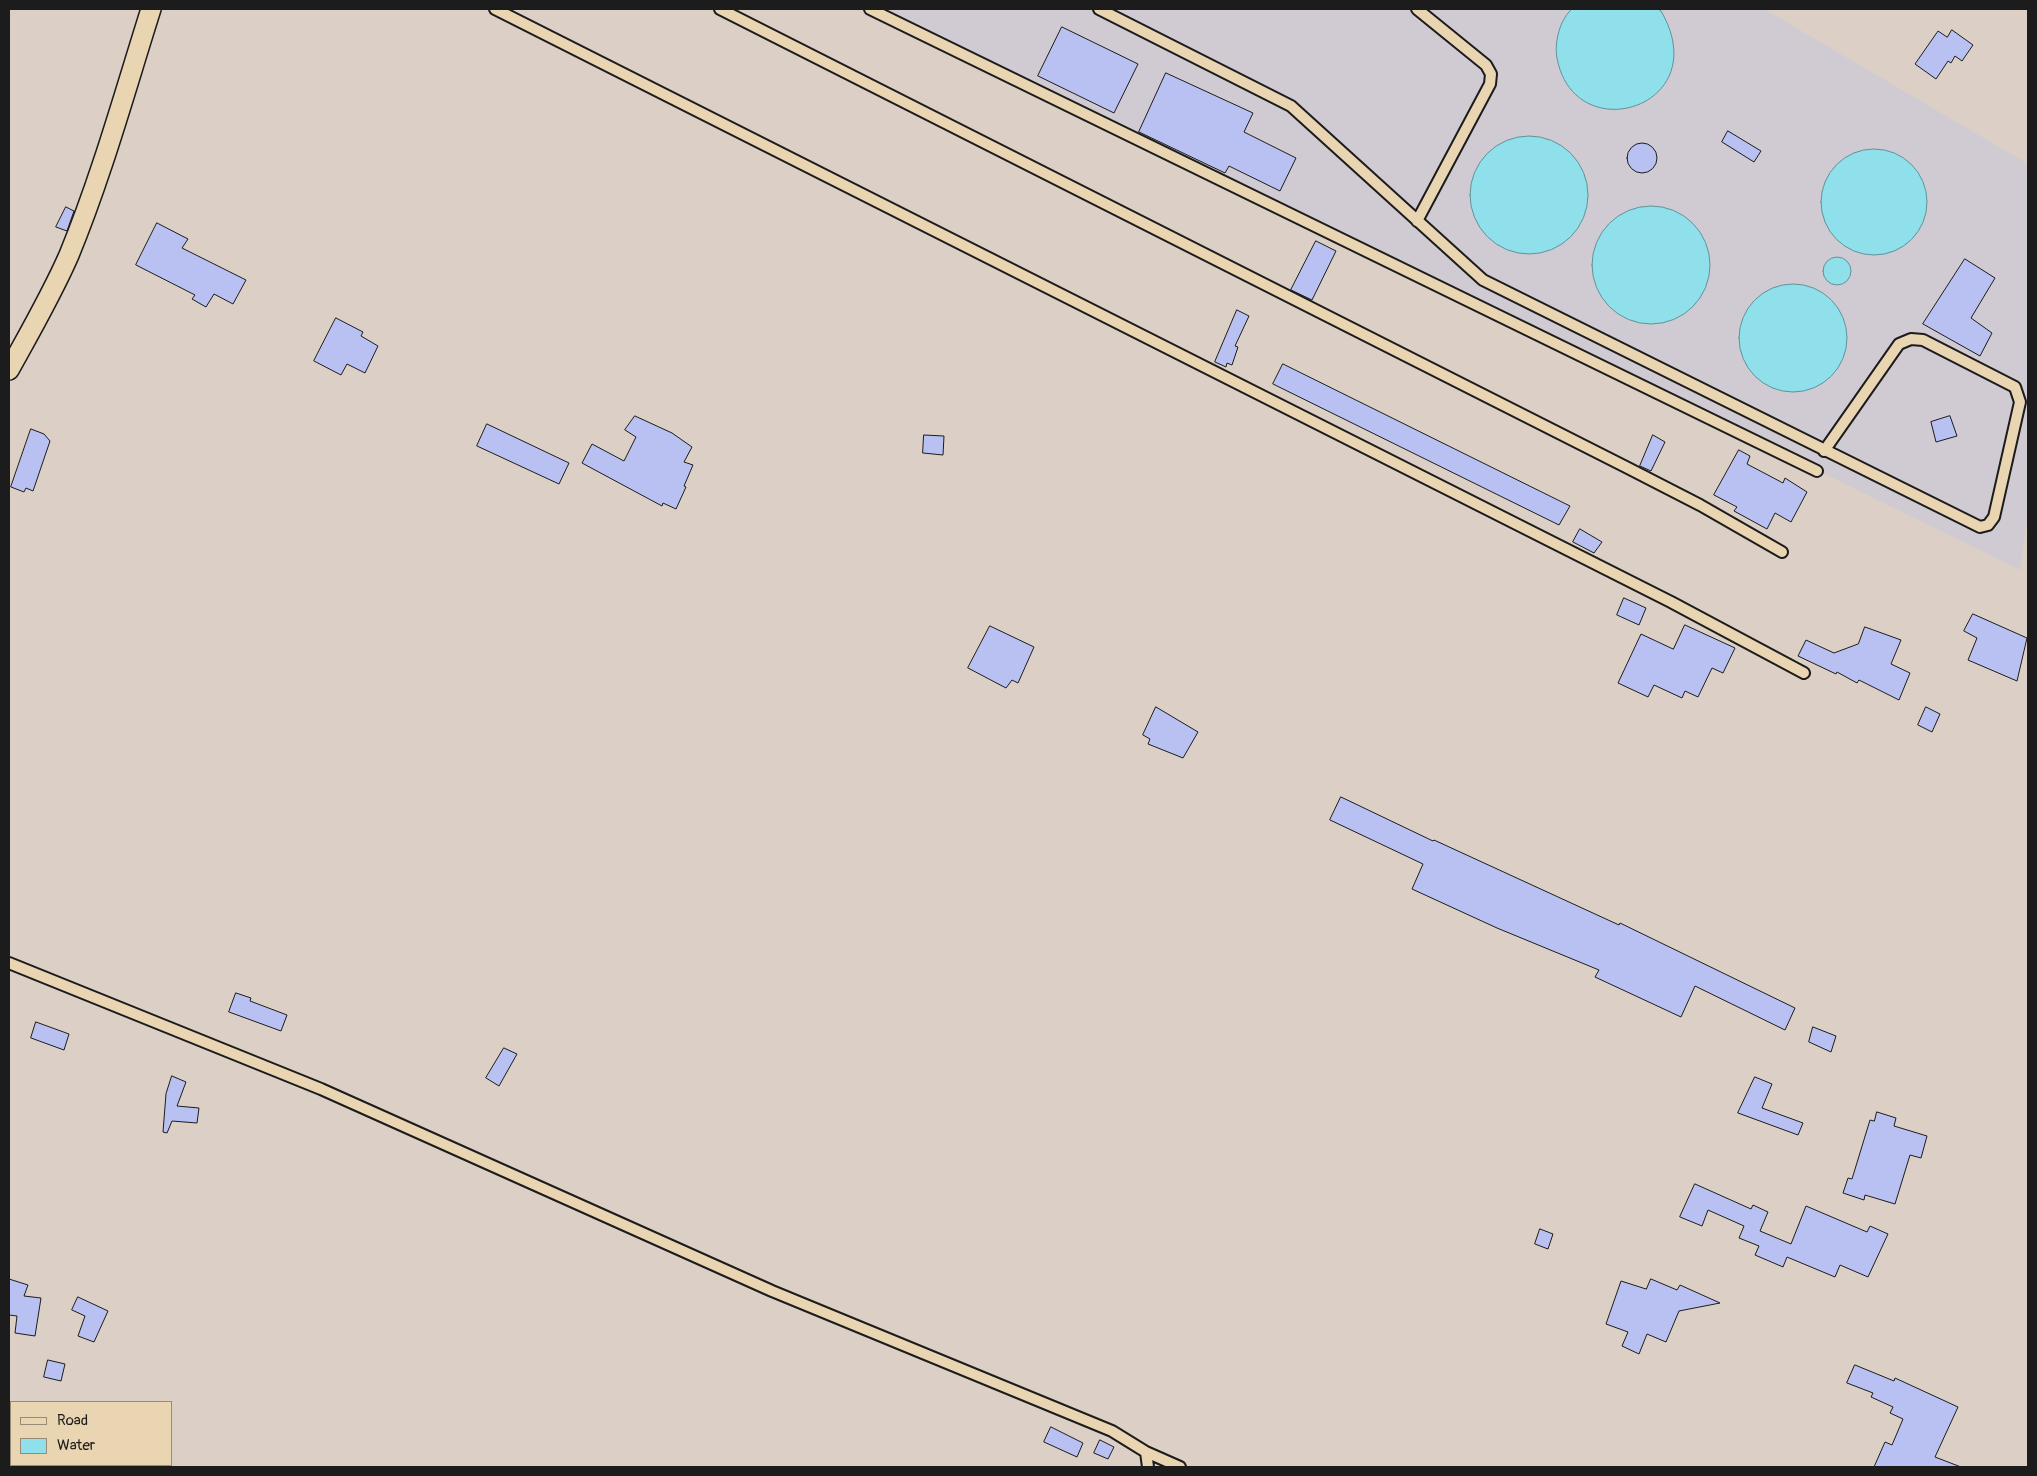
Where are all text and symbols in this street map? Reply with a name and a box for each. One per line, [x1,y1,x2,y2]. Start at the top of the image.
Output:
legend [10,1401,172,1466]
text: Road [57,1411,88,1430]
text: Water [57,1436,95,1455]

